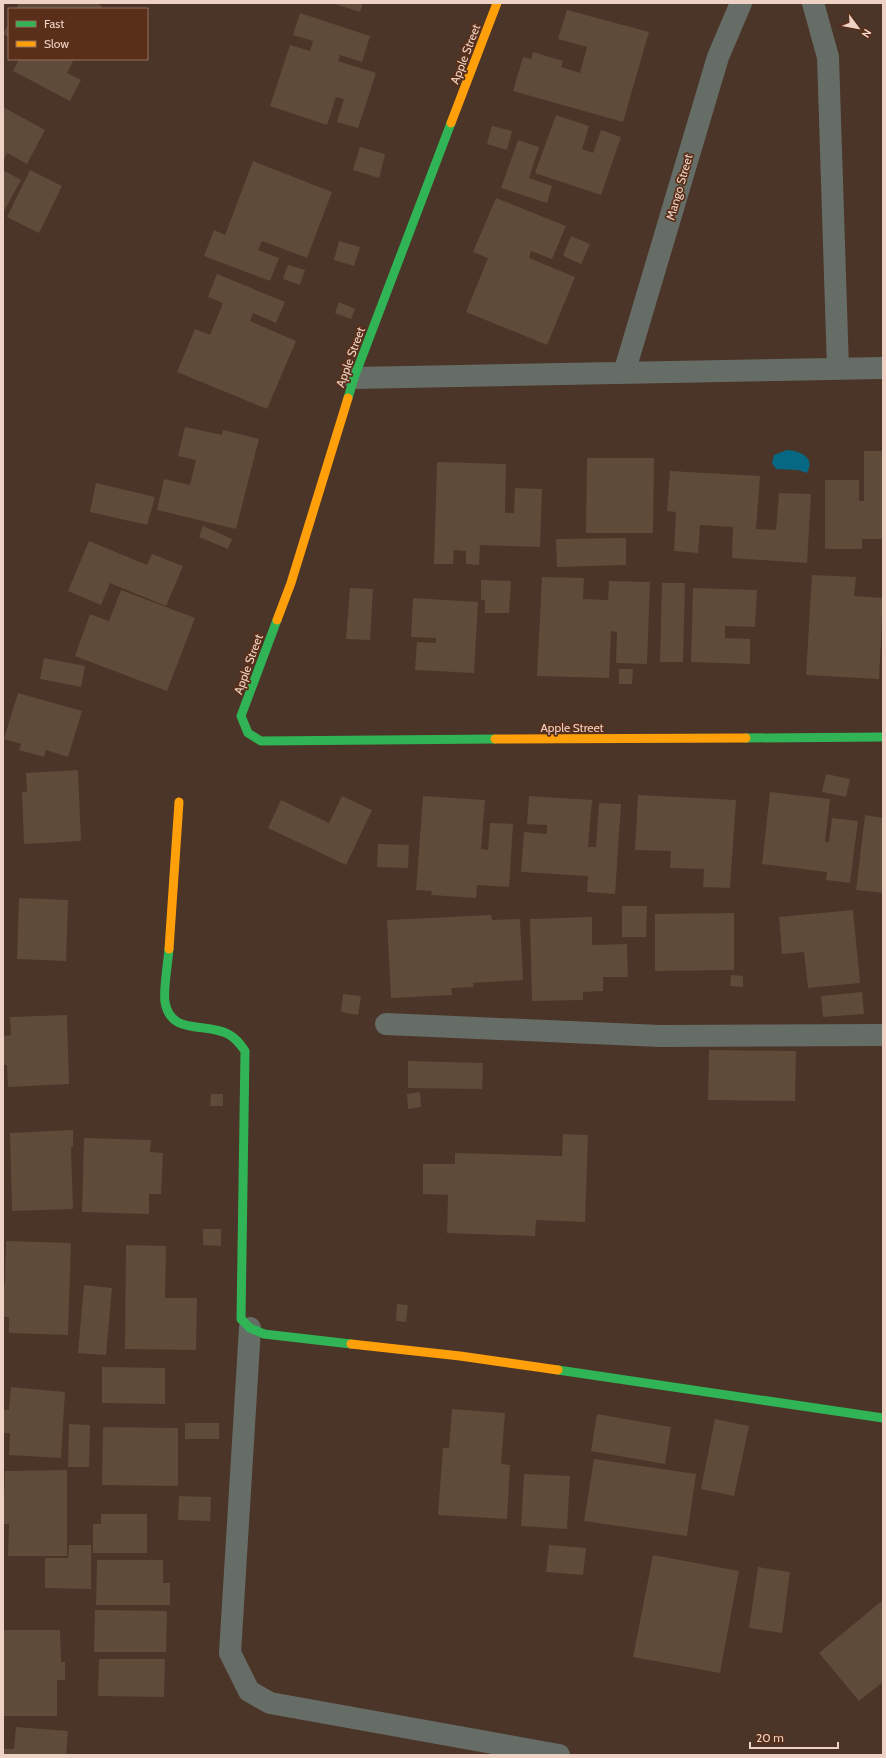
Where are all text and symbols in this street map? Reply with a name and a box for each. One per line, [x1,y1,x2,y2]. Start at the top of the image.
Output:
legend [8,8,148,60]
north arrow [838,8,878,48]
text: Fast [44,16,64,31]
street label: Apple Street [447,22,483,86]
text: N [858,26,874,40]
text: Slow [44,36,69,51]
street label: Mango Street [662,152,696,222]
street label: Apple Street [332,325,368,389]
street label: Apple Street [230,632,266,696]
street label: Apple Street [540,720,604,735]
scale bar [750,1724,838,1750]
text: 20 m [756,1730,784,1745]

